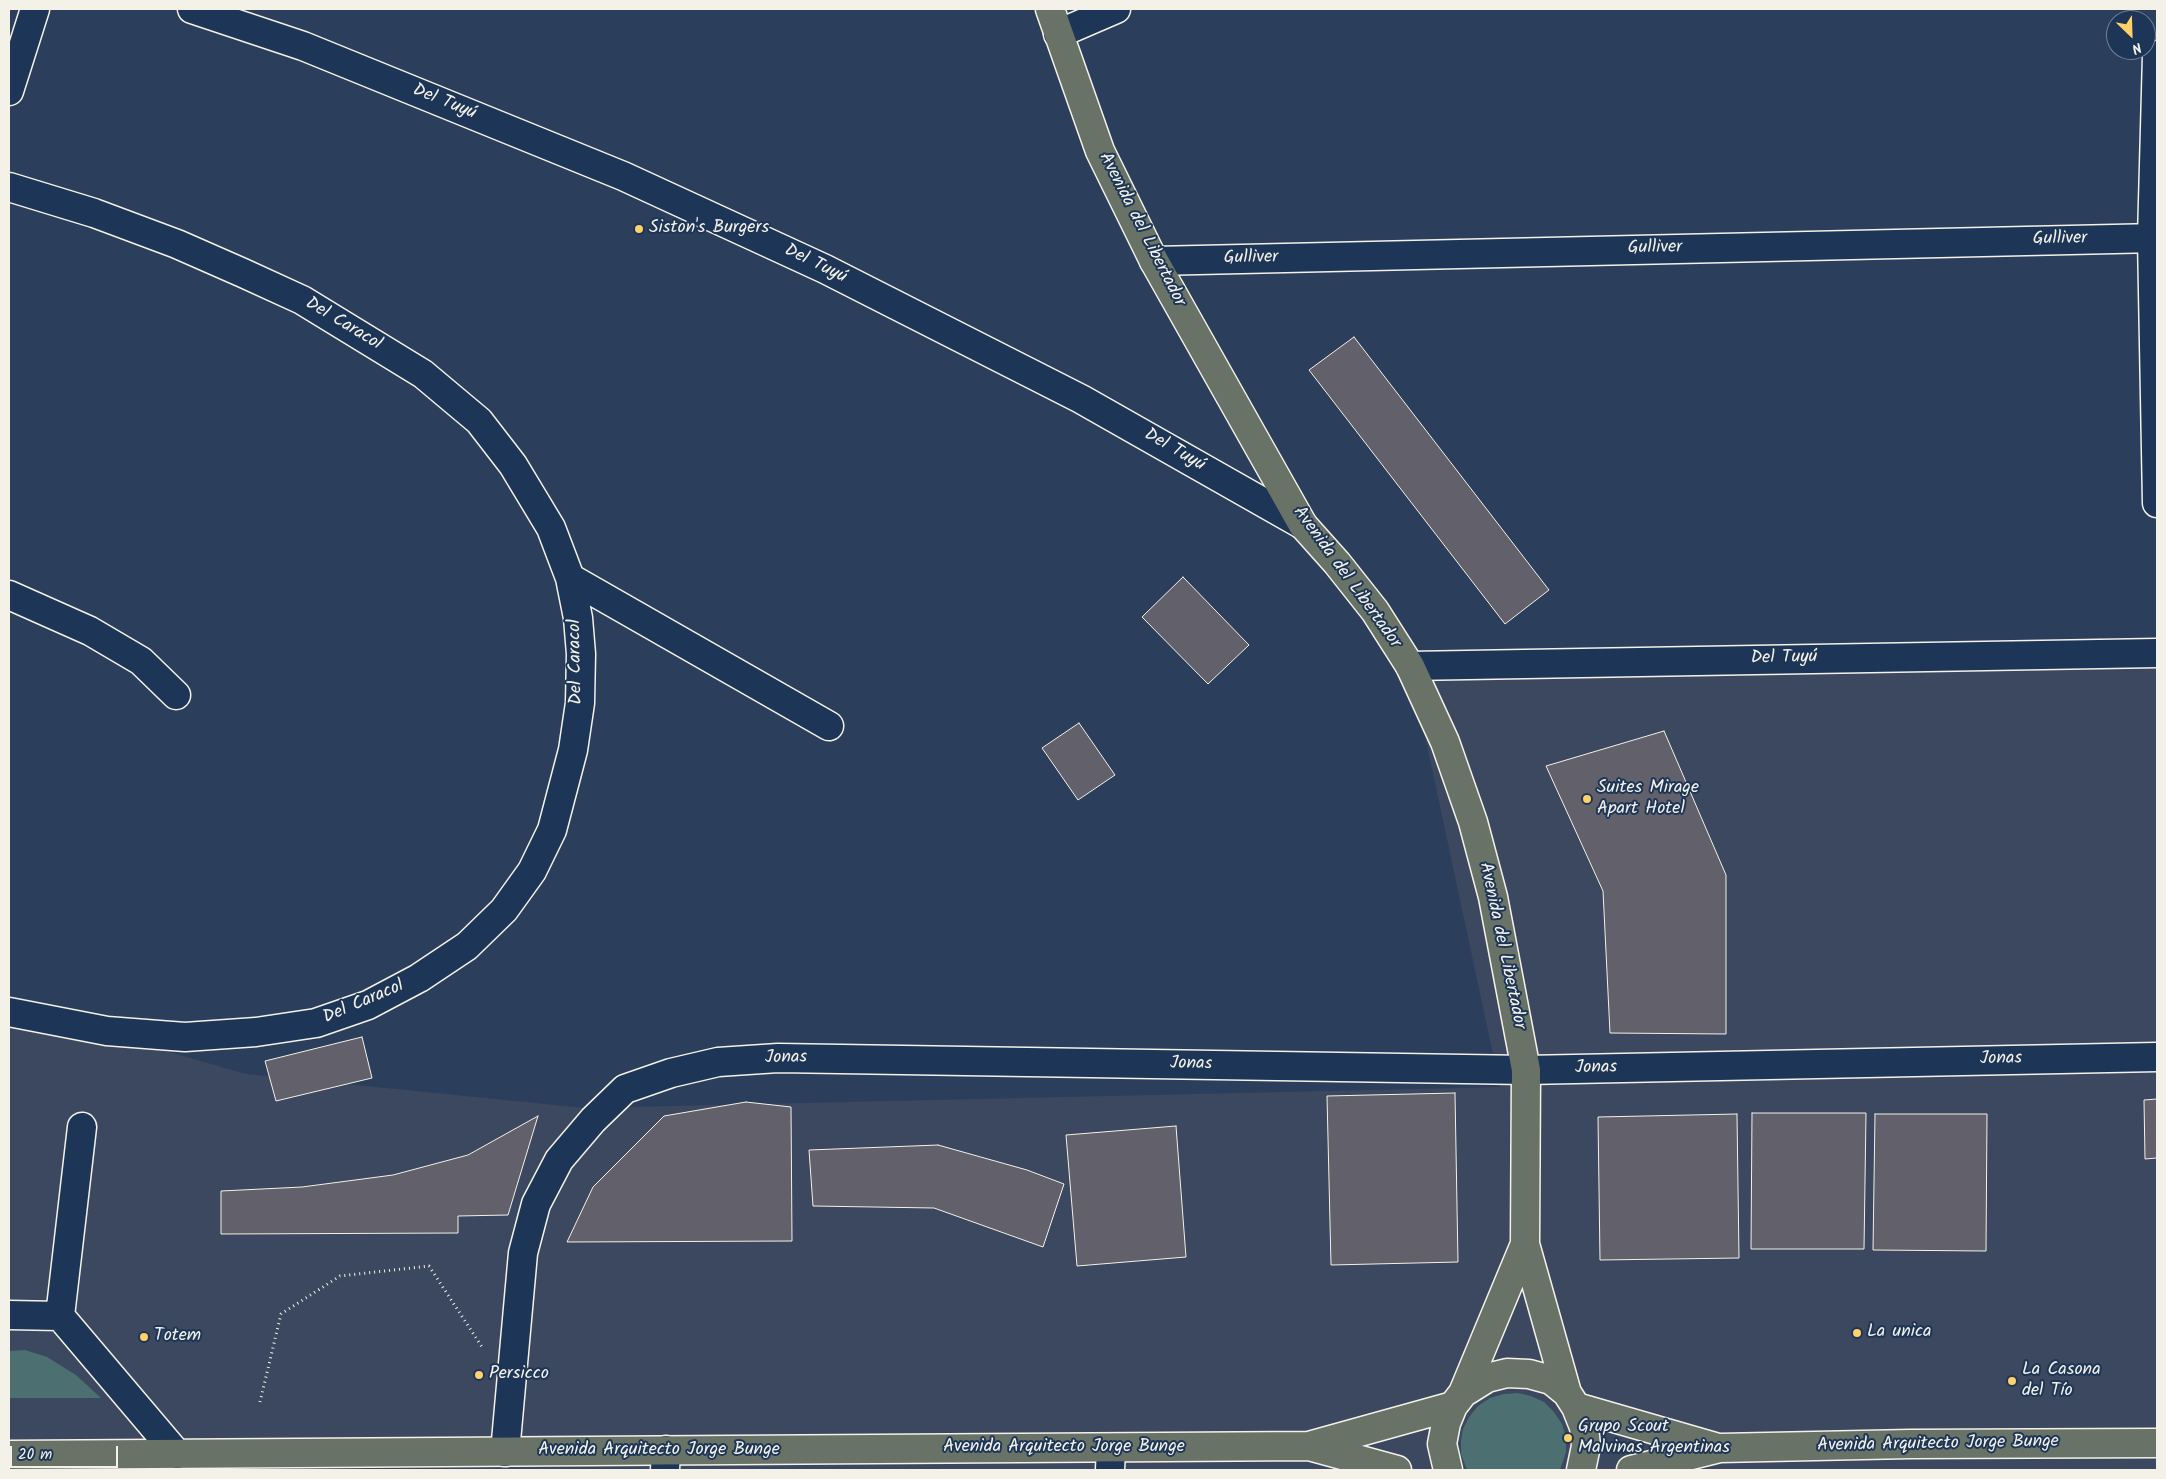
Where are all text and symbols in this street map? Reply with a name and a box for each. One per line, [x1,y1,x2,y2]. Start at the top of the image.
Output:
north arrow [2106,10,2156,60]
text: N [2128,36,2145,60]
street label: Del Tuyú [409,80,479,126]
street label: Avenida del Libertador [1093,149,1189,311]
place label: Siston's Burgers [649,218,769,240]
marker: Siston's Burgers [633,223,645,235]
street label: Gulliver [2033,229,2087,251]
street label: Gulliver [1628,238,1682,260]
street label: Del Tuyú [780,241,850,289]
street label: Gulliver [1224,248,1278,270]
street label: Del Caracol [301,294,385,356]
street label: Del Tuyú [1140,425,1208,477]
street label: Avenida del Libertador [1287,503,1405,653]
street label: Del Caracol [565,619,589,705]
street label: Del Tuyú [1750,648,1818,670]
place label: Suites Mirage Apart Hotel [1597,778,1699,821]
marker: Suites Mirage Apart Hotel [1581,793,1593,805]
street label: Avenida del Libertador [1473,861,1529,1031]
street label: Del Caracol [320,976,408,1030]
street label: Jonas [765,1048,807,1070]
street label: Jonas [1980,1049,2022,1071]
street label: Jonas [1170,1054,1212,1076]
street label: Jonas [1575,1058,1617,1080]
place label: La unica [1867,1322,1931,1344]
place label: Totem [154,1326,201,1348]
marker: La unica [1851,1327,1863,1339]
marker: Totem [138,1331,150,1343]
place label: La Casona del Tío [2022,1360,2101,1402]
place label: Persicco [489,1364,549,1386]
marker: Persicco [473,1369,485,1381]
marker: La Casona del Tío [2006,1375,2018,1387]
place label: Grupo Scout Malvinas Argentinas [1578,1417,1730,1460]
marker: Grupo Scout Malvinas Argentinas [1562,1432,1574,1444]
street label: Avenida Arquitecto Jorge Bunge [1817,1432,2059,1458]
scale bar [12,1436,120,1468]
street label: Avenida Arquitecto Jorge Bunge [943,1437,1185,1459]
street label: Avenida Arquitecto Jorge Bunge [538,1440,780,1462]
text: 20 m [18,1443,52,1467]

